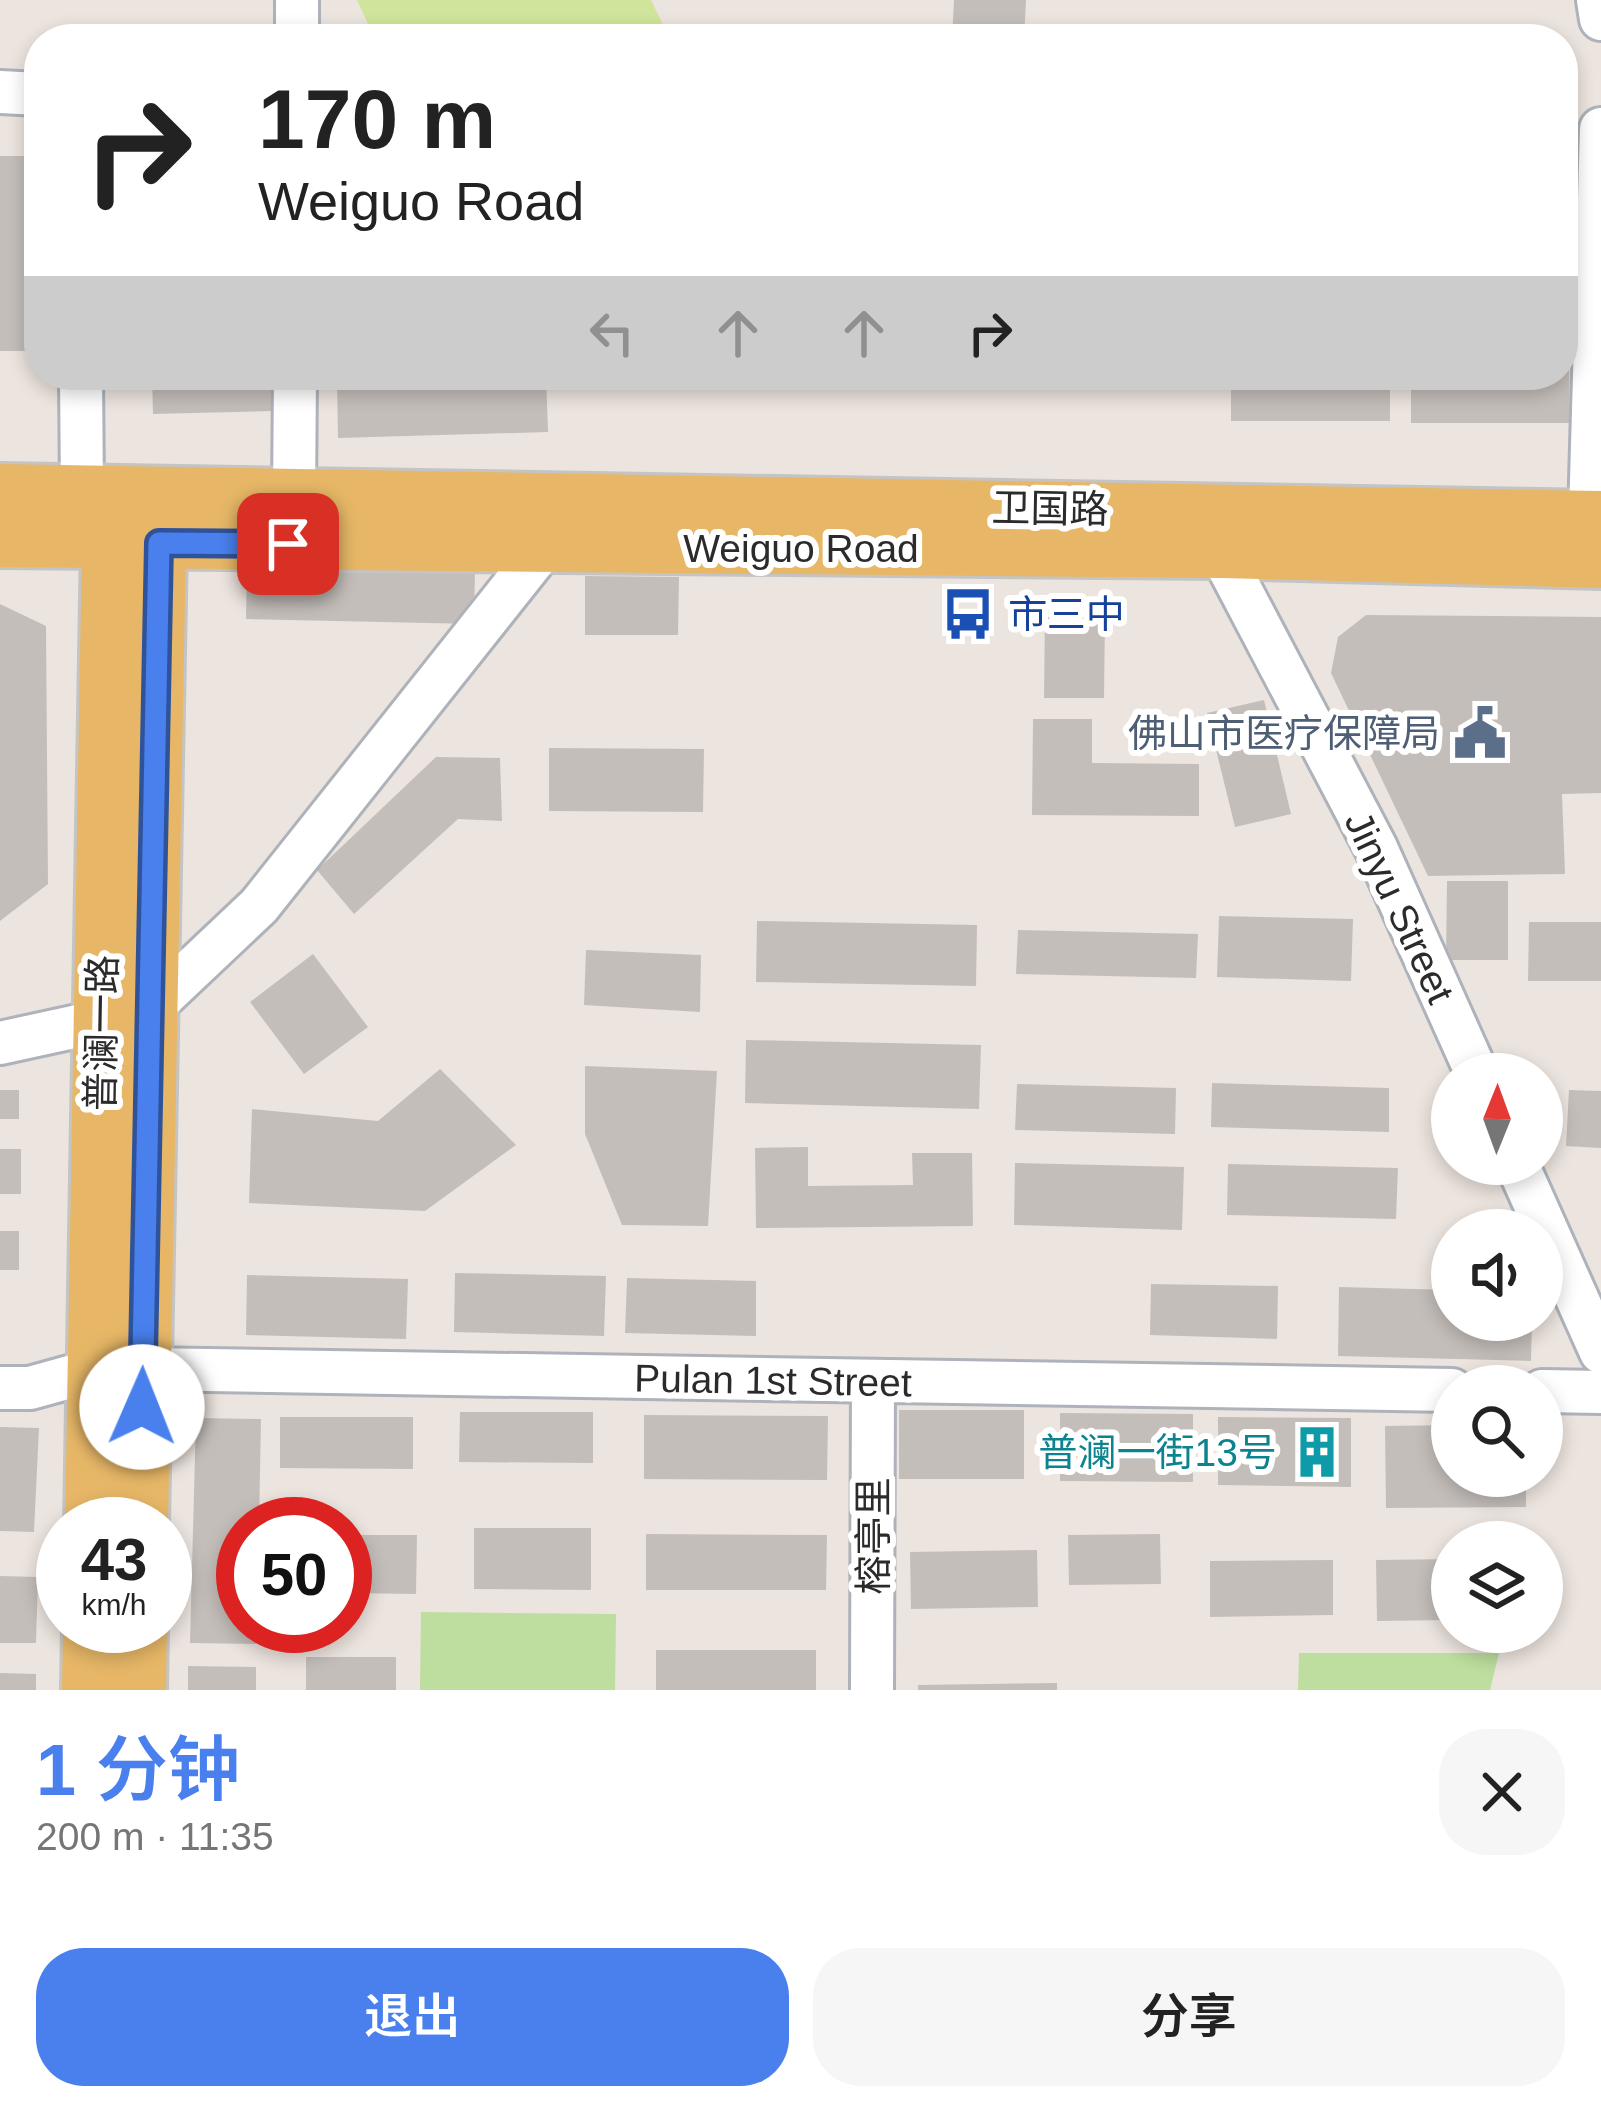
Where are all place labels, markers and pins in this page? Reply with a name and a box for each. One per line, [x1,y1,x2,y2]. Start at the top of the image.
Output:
pin [237,493,339,595]
bus stop icon: 市三中 [939,585,997,643]
place label: 市三中 [1008,593,1125,636]
public building icon: 佛山市医疗保障局 [1451,704,1509,762]
place label: 佛山市医疗保障局 [1128,712,1440,755]
building icon: 普澜一街13号 [1288,1423,1346,1481]
place label: 普澜一街13号 [1039,1431,1277,1474]

